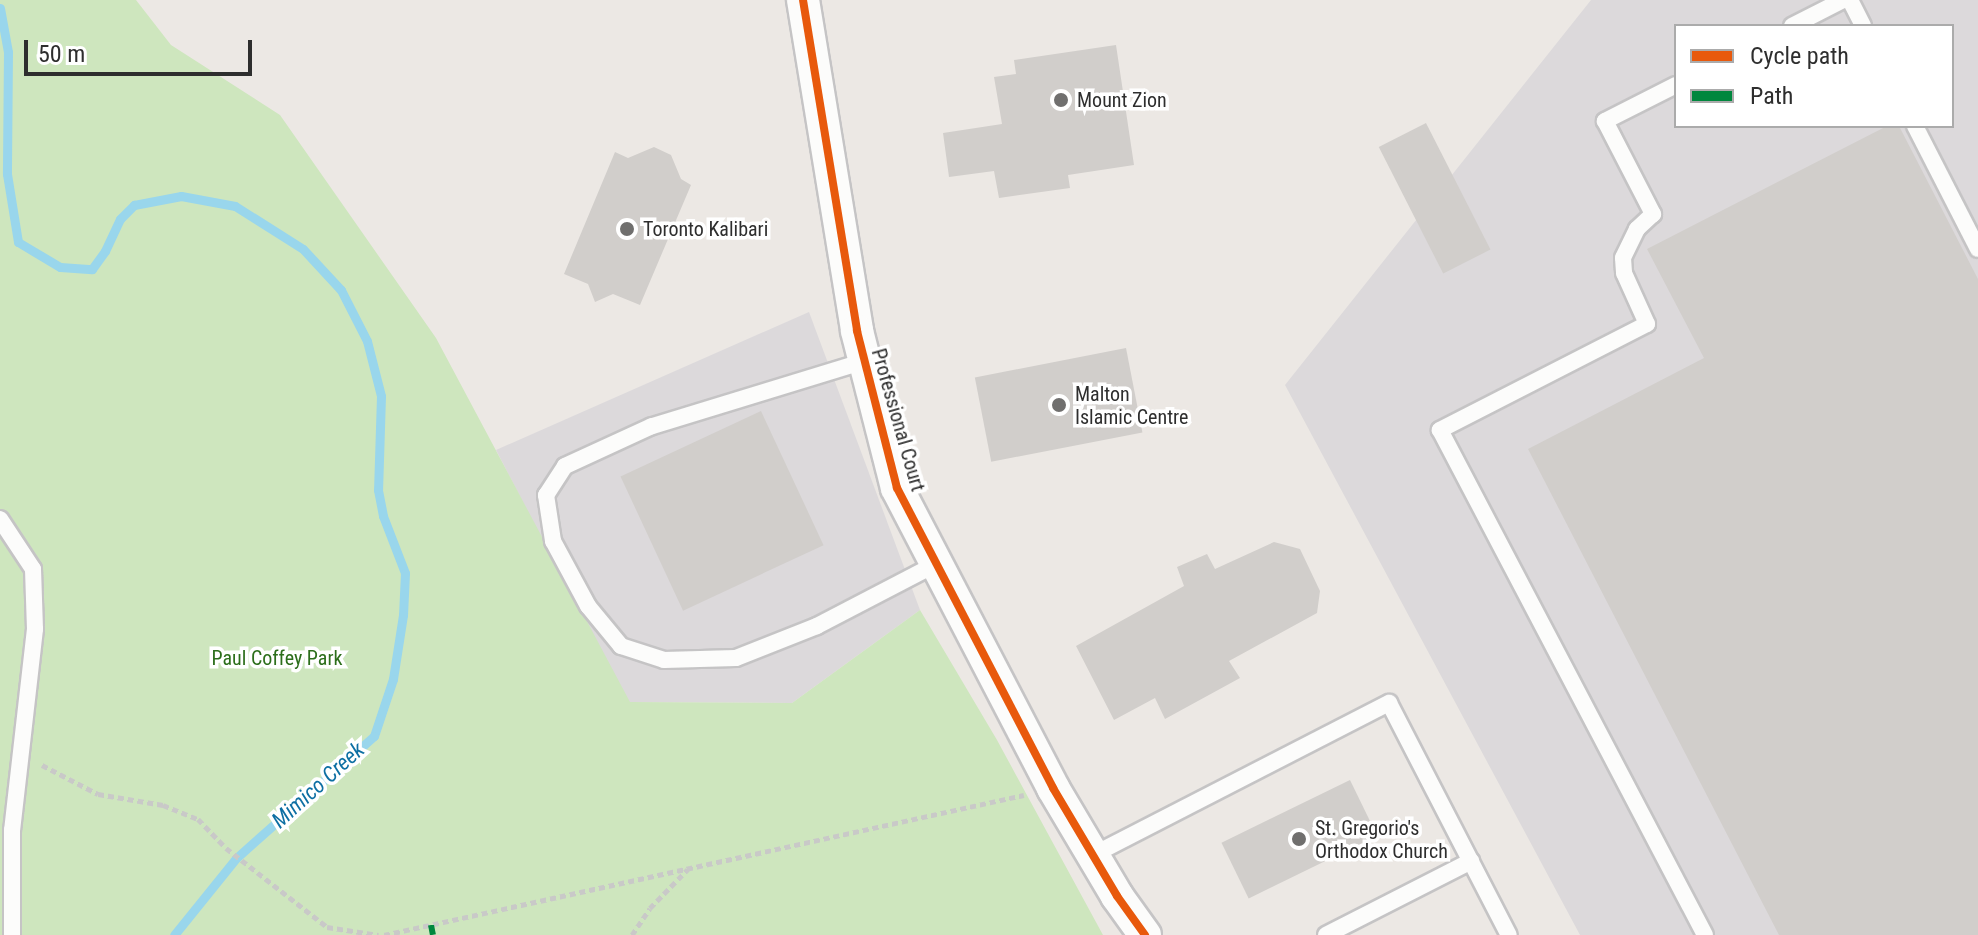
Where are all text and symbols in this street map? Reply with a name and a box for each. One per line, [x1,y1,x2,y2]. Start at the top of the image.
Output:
scale bar [28,24,256,74]
legend [1674,24,1954,128]
text: 50 m [38,40,85,68]
text: Cycle path [1750,42,1849,70]
text: Path [1750,82,1793,110]
place label: Mount Zion [1077,88,1167,112]
marker: Mount Zion [1052,91,1070,109]
place label: Toronto Kalibari [643,217,768,241]
marker: Toronto Kalibari [618,220,636,238]
street label: Professional Court [866,346,930,494]
place label: Malton Islamic Centre [1075,382,1188,429]
marker: Malton Islamic Centre [1050,396,1068,414]
park label: Paul Coffey Park [211,646,343,670]
water label: Mimico Creek [266,737,370,833]
place label: St. Gregorio's Orthodox Church [1315,816,1448,863]
marker: St. Gregorio's Orthodox Church [1290,830,1308,848]

